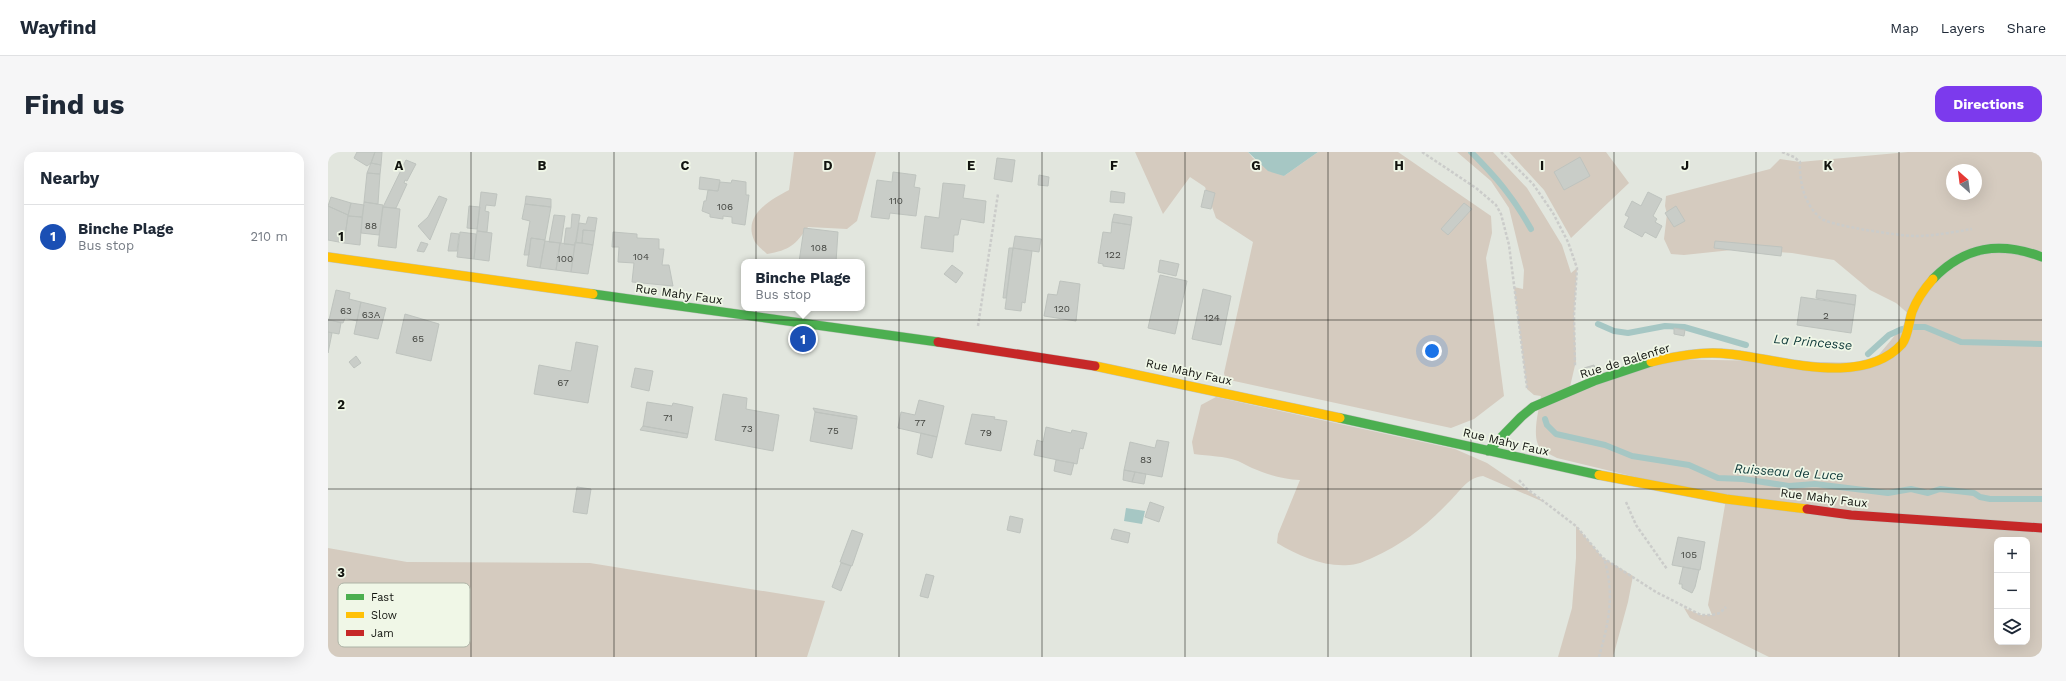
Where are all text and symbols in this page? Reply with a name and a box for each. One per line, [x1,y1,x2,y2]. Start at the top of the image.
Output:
text: Wayfind [20,16,96,39]
text: Map [1890,20,1919,36]
text: Layers [1941,20,1985,36]
text: Share [2007,20,2046,36]
button: Directions [1935,86,2042,122]
text: Find us [24,88,124,121]
text: A [395,158,404,173]
text: B [538,158,547,173]
text: C [681,158,690,173]
text: D [823,158,833,173]
text: E [967,158,975,173]
text: F [1110,158,1118,173]
text: G [1251,158,1261,173]
text: H [1394,158,1404,173]
text: I [1540,158,1544,173]
text: J [1681,158,1689,173]
text: K [1823,158,1833,173]
north arrow [1946,164,1982,200]
text: Nearby [40,168,99,188]
house number: 110 [889,195,903,206]
house number: 106 [717,201,733,212]
text: Binche Plage [78,220,174,238]
house number: 88 [365,220,377,231]
text: 1 [50,229,56,244]
text: 210 m [250,229,288,244]
text: 1 [338,229,344,244]
text: Bus stop [78,238,134,253]
house number: 108 [811,242,827,253]
house number: 122 [1105,249,1121,260]
house number: 104 [633,251,649,262]
house number: 100 [557,253,573,264]
popup [741,259,865,311]
text: Binche Plage [755,269,851,287]
street label: Rue Mahy Faux [635,281,723,307]
text: Bus stop [755,287,811,302]
house number: 120 [1054,303,1070,314]
house number: 63 [340,305,352,316]
house number: 63A [362,309,381,320]
house number: 2 [1823,310,1829,321]
house number: 124 [1204,312,1220,323]
pin: 1 [790,324,816,354]
water label: La Princesse [1773,331,1853,353]
house number: 65 [412,333,424,344]
your location [1422,341,1442,361]
street label: Rue de Balenfer [1578,341,1672,381]
street label: Rue Mahy Faux [1145,356,1233,388]
house number: 67 [557,377,569,388]
text: 2 [337,397,345,412]
house number: 71 [663,412,673,423]
house number: 77 [914,417,926,428]
house number: 73 [741,423,753,434]
house number: 75 [827,425,839,436]
street label: Rue Mahy Faux [1462,425,1550,459]
house number: 79 [980,427,992,438]
house number: 83 [1140,454,1152,465]
water label: Ruisseau de Luce [1734,461,1844,483]
street label: Rue Mahy Faux [1780,486,1868,510]
map controls [1994,537,2030,645]
button: + [1994,537,2030,573]
house number: 105 [1681,549,1697,560]
text: 3 [337,565,345,580]
button: − [1994,573,2030,609]
legend [338,583,470,647]
text: Fast [371,591,394,604]
text: Slow [371,609,397,622]
button: layers [1994,609,2030,645]
text: Jam [371,627,394,640]

